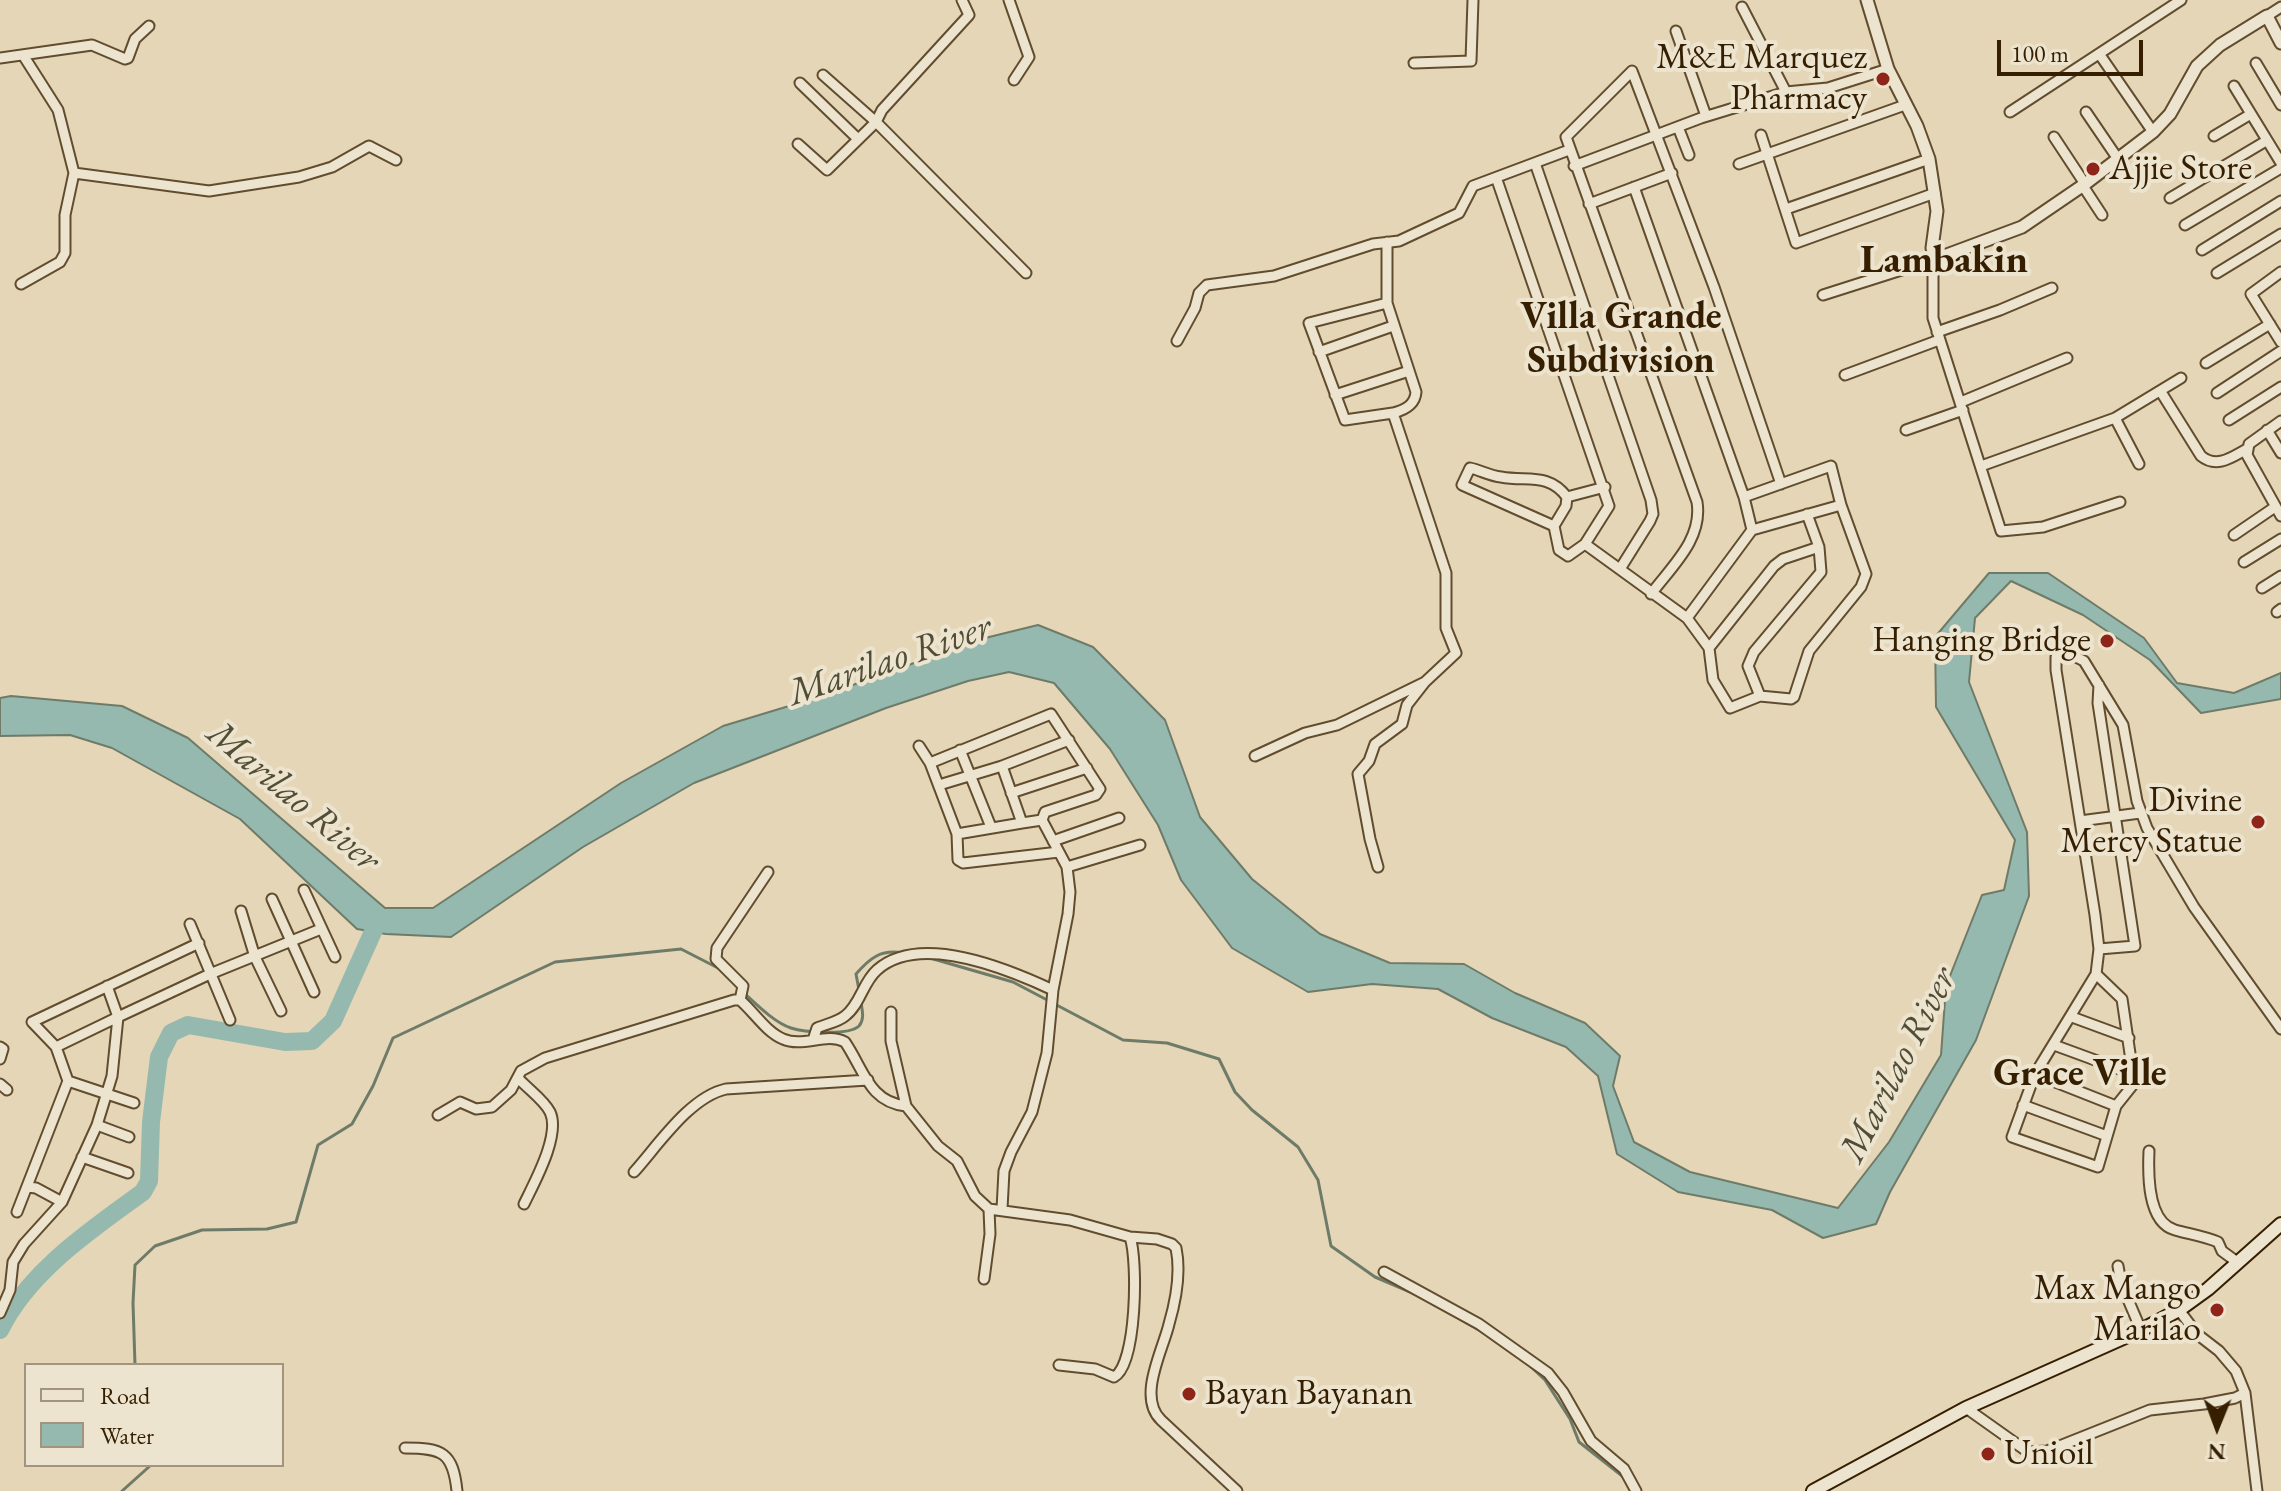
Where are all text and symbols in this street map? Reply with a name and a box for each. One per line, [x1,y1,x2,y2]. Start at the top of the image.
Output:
scale bar [2001,24,2147,74]
place label: M&E Marquez Pharmacy [1656,36,1867,121]
text: 100 m [2011,38,2069,69]
marker: M&E Marquez Pharmacy [1874,70,1892,88]
place label: Ajjie Store [2109,147,2252,191]
marker: Ajjie Store [2084,160,2102,178]
district label: Lambakin [1860,237,2028,285]
district label: Villa Grande Subdivision [1520,295,1722,384]
water label: Marilao River [782,605,998,717]
place label: Hanging Bridge [1872,619,2091,663]
marker: Hanging Bridge [2098,632,2116,650]
water label: Marilao River [197,711,389,883]
place label: Divine Mercy Statue [2061,779,2242,864]
marker: Divine Mercy Statue [2249,813,2267,831]
water label: Marilao River [1831,960,1967,1170]
district label: Grace Ville [1993,1052,2167,1098]
place label: Max Mango Marilao [2034,1267,2201,1352]
marker: Max Mango Marilao [2208,1301,2226,1319]
legend [24,1363,284,1467]
place label: Bayan Bayanan [1205,1372,1413,1416]
text: Road [100,1380,150,1411]
marker: Bayan Bayanan [1180,1385,1198,1403]
north arrow [2177,1387,2257,1467]
text: Water [100,1420,154,1451]
place label: Unioil [2004,1432,2094,1476]
text: N [2207,1437,2226,1466]
marker: Unioil [1979,1445,1997,1463]

